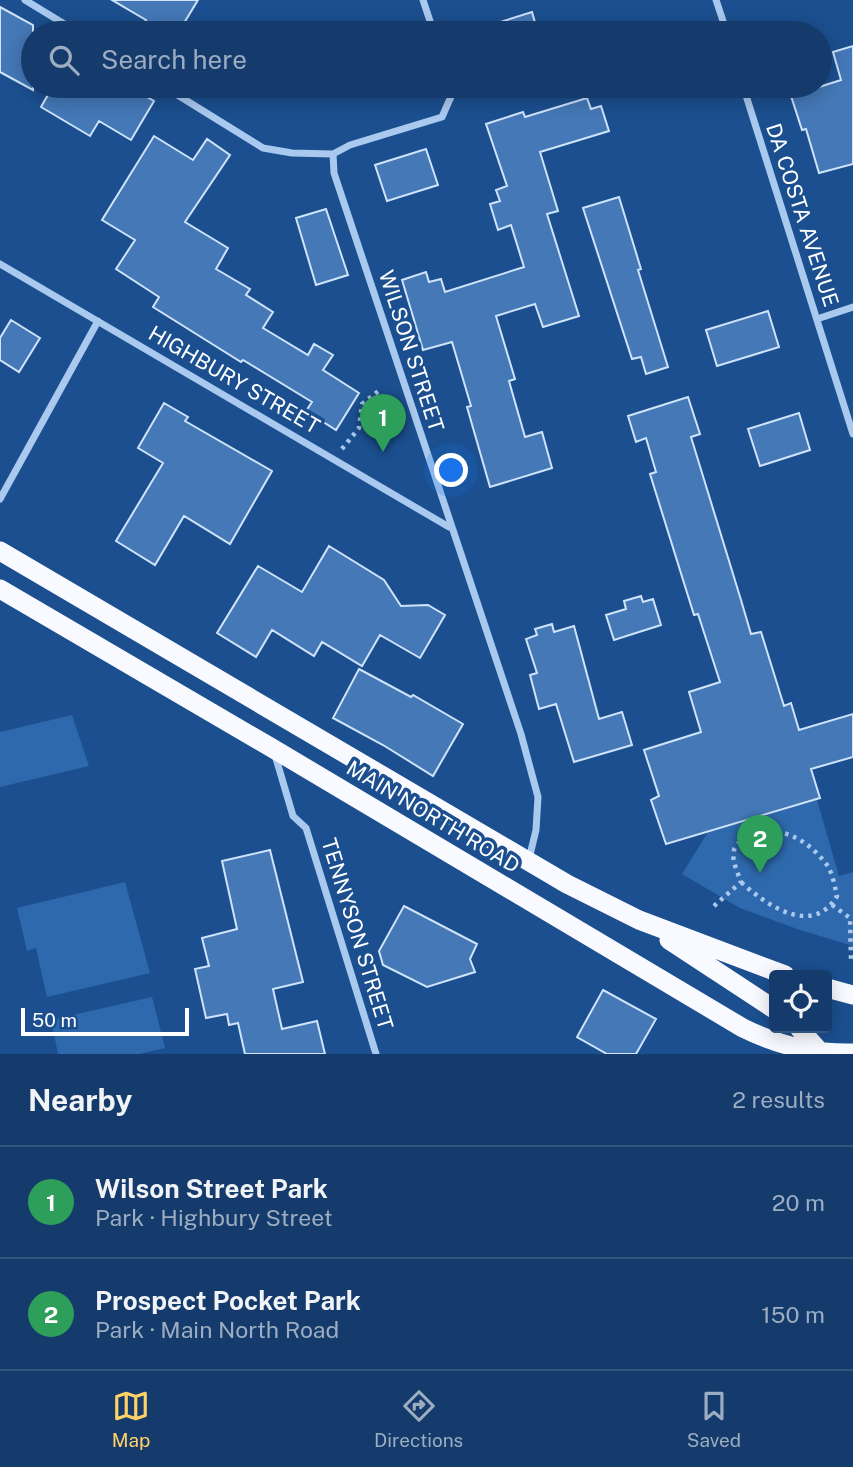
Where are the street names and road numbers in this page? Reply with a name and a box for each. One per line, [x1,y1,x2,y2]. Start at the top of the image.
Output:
street label: DA COSTA AVENUE [761,120,844,310]
street label: WILSON STREET [374,267,449,435]
street label: HIGHBURY STREET [144,320,324,439]
street label: MAIN NORTH ROAD [342,755,524,878]
street label: TENNYSON STREET [316,835,398,1033]

